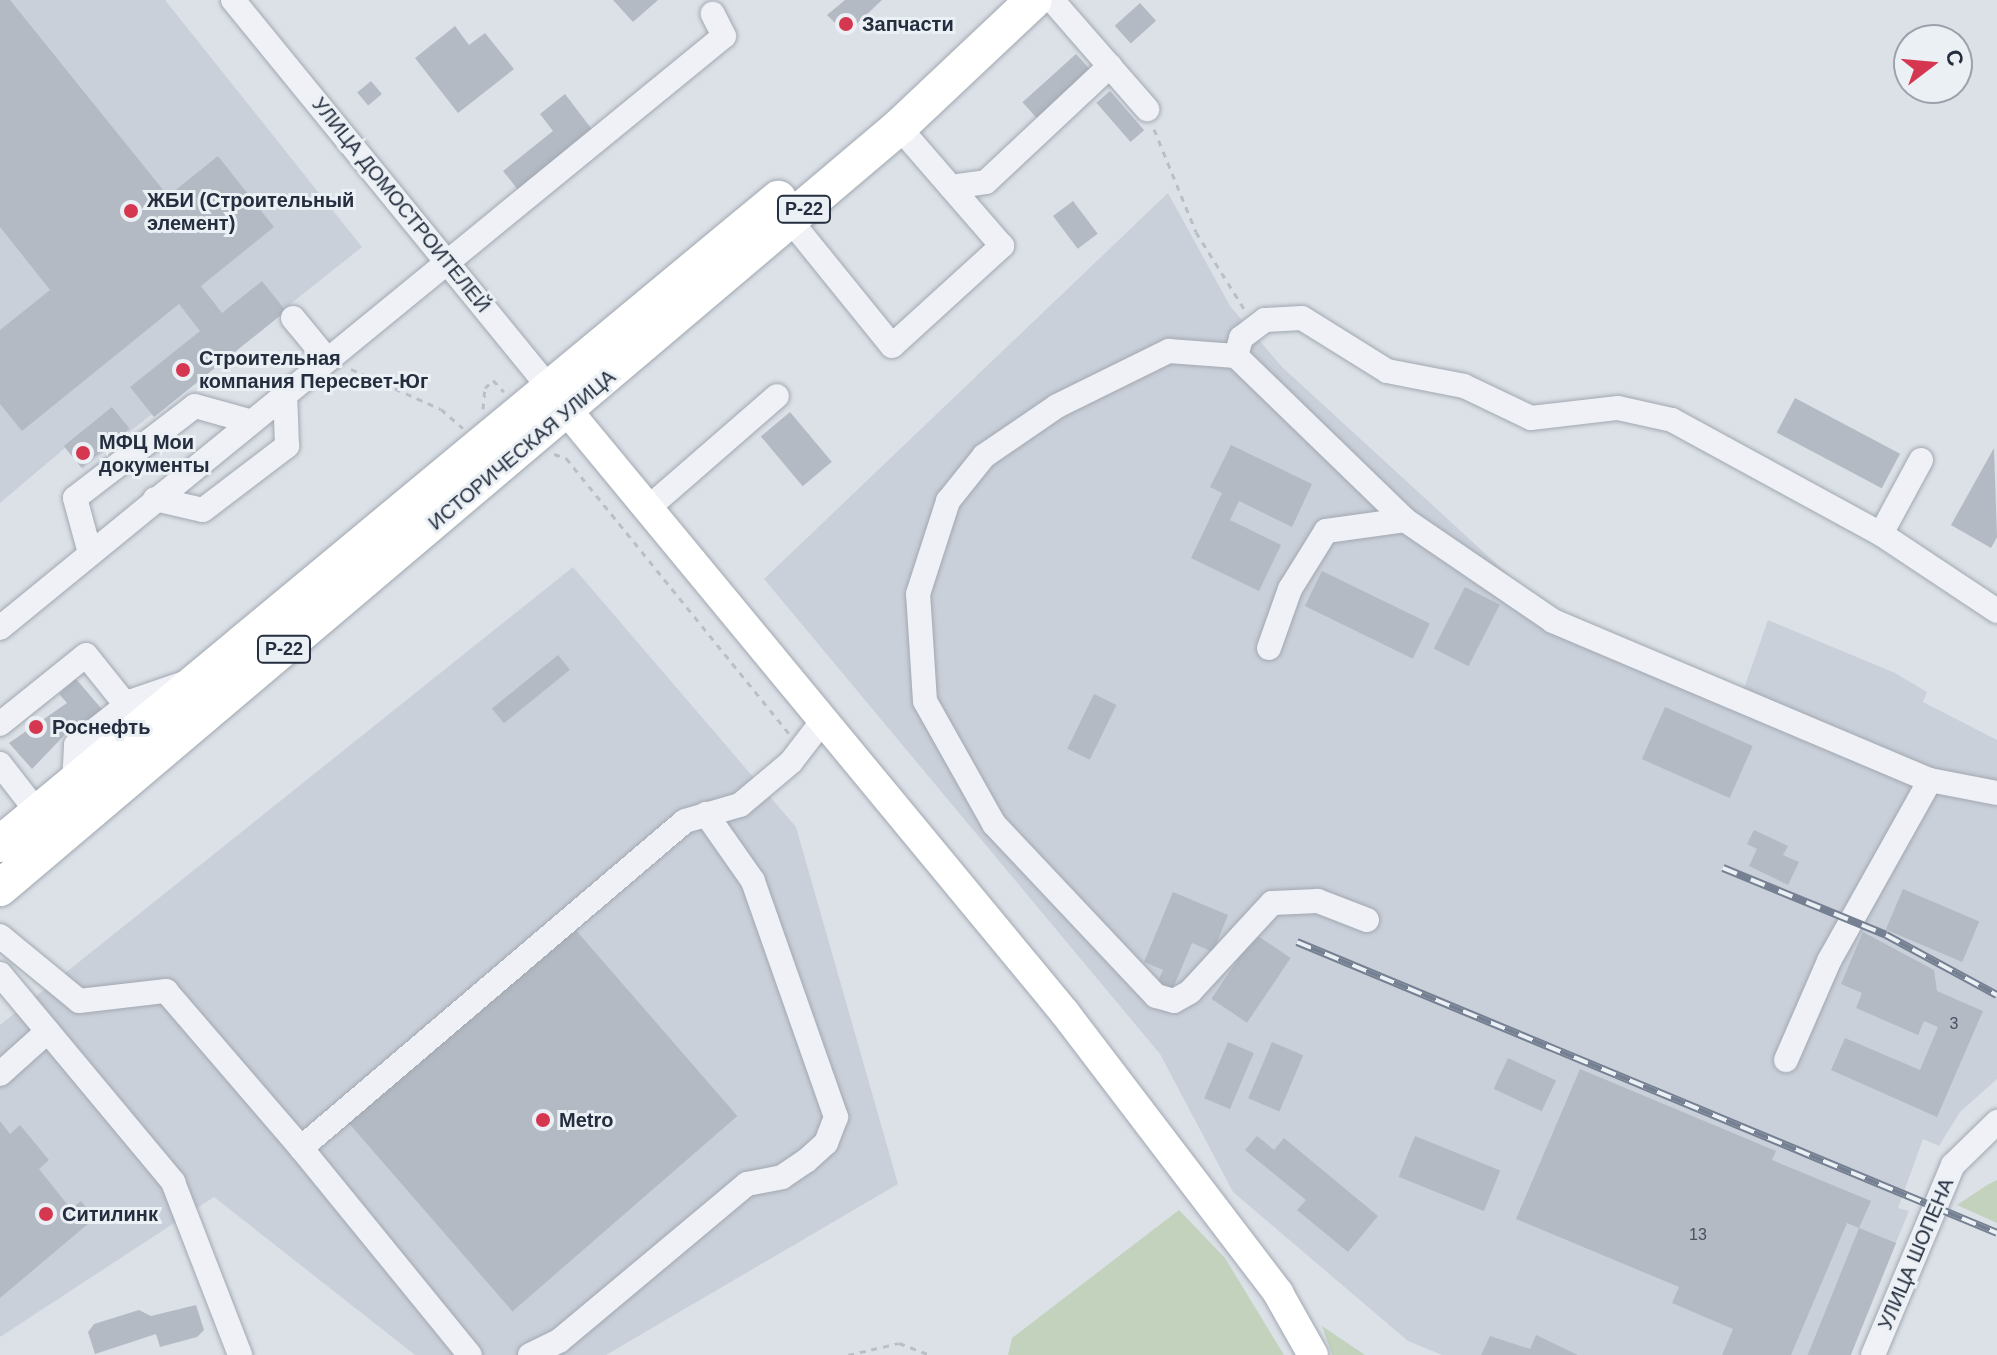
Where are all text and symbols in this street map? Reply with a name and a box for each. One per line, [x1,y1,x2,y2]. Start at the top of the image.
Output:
place label: Запчасти [862,12,954,36]
marker: Запчасти [837,15,855,33]
north arrow [1893,24,1973,104]
text: С [1940,47,1969,69]
street label: УЛИЦА ДОМОСТРОИТЕЛЕЙ [307,93,495,317]
place label: ЖБИ (Строительный элемент) [147,188,354,235]
road number: Р-22 [776,195,832,223]
marker: ЖБИ (Строительный элемент) [122,202,140,220]
place label: Строительная компания Пересвет-Юг [199,346,428,393]
marker: Строительная компания Пересвет-Юг [174,361,192,379]
street label: ИСТОРИЧЕСКАЯ УЛИЦА [424,365,620,535]
place label: МФЦ Мои документы [99,430,210,477]
marker: МФЦ Мои документы [74,444,92,462]
road number: Р-22 [256,635,312,663]
place label: Роснефть [52,715,150,739]
marker: Роснефть [27,718,45,736]
house number: 3 [1950,1014,1958,1034]
place label: Metro [559,1108,613,1132]
marker: Metro [534,1111,552,1129]
street label: УЛИЦА ШОПЕНА [1873,1174,1959,1334]
place label: Ситилинк [62,1202,158,1226]
marker: Ситилинк [37,1205,55,1223]
house number: 13 [1689,1225,1707,1245]

